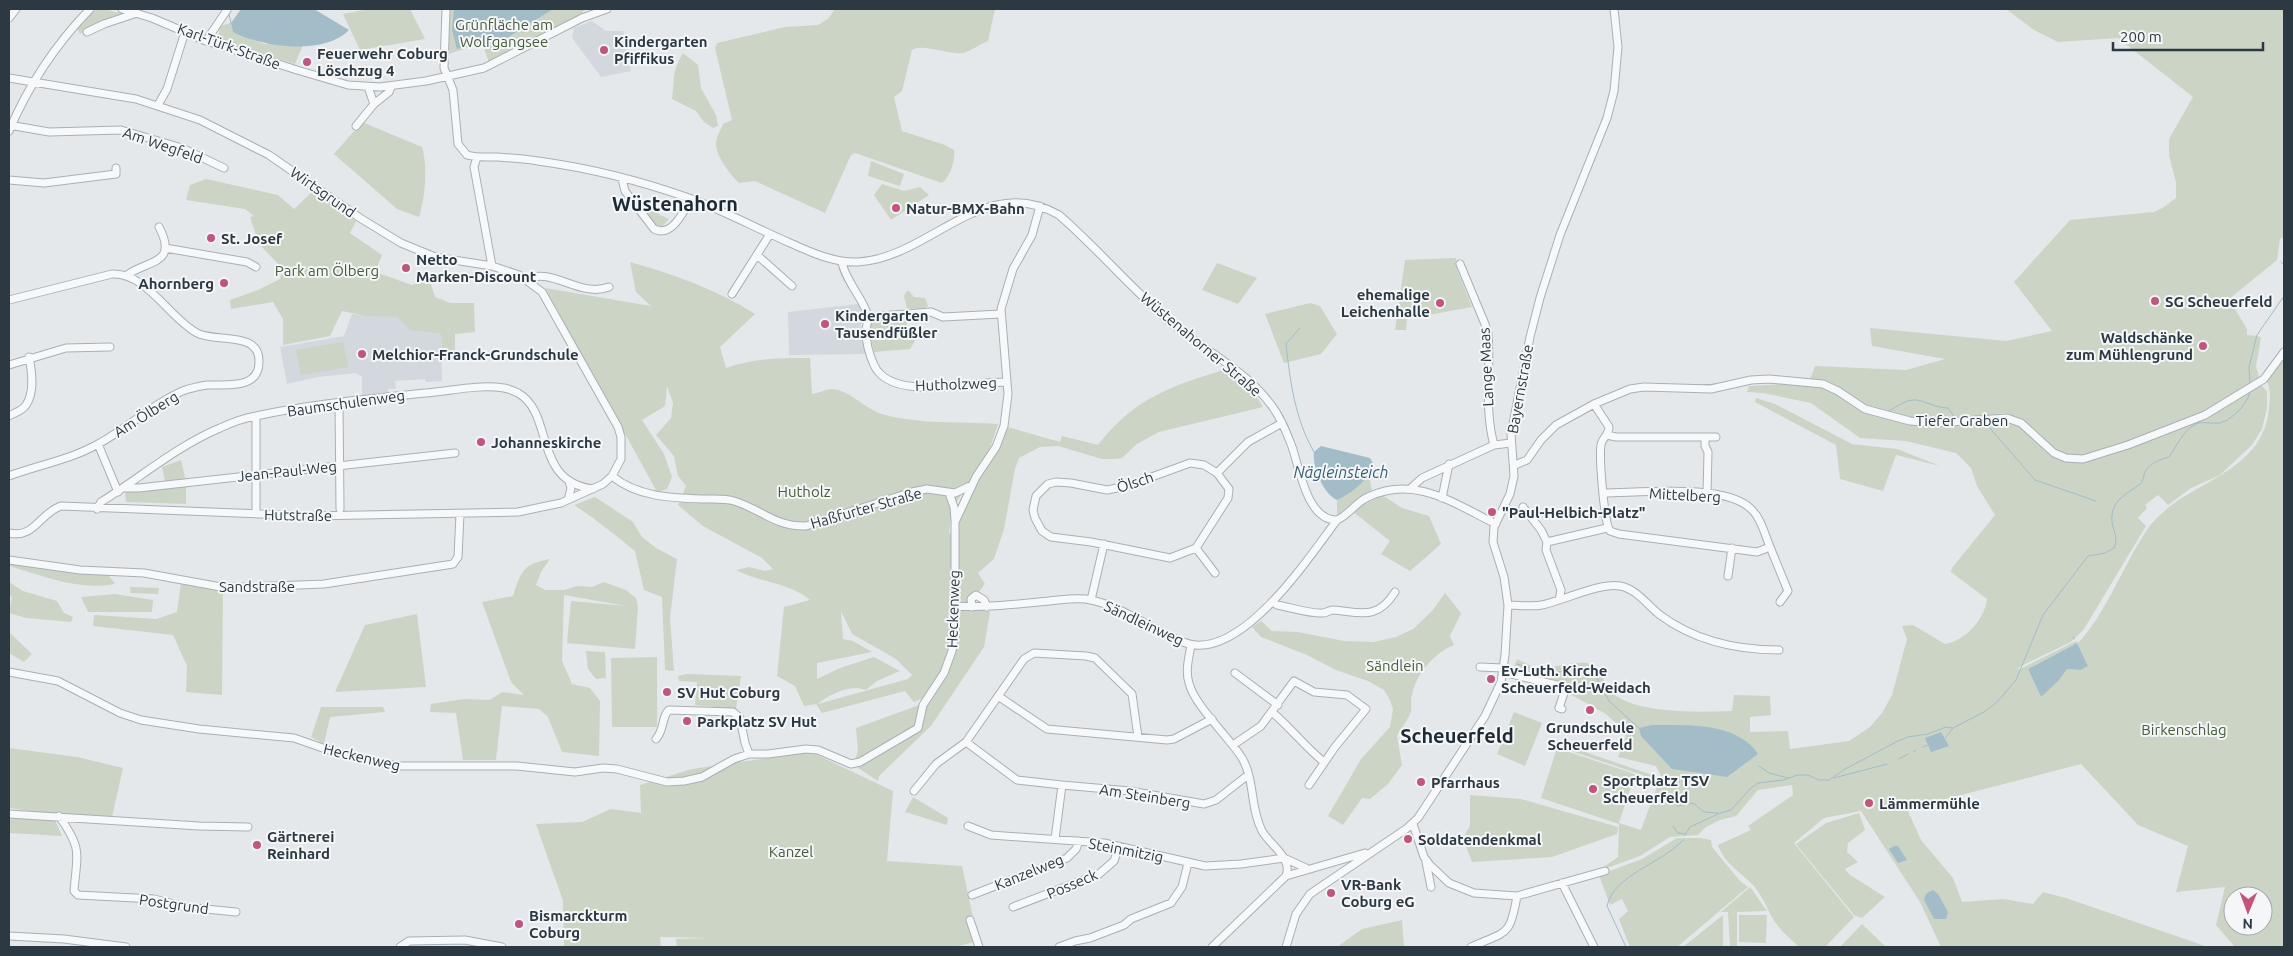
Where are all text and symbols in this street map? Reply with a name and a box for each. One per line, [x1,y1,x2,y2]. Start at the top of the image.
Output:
park label: Grünfläche am Wolfgangsee [455,16,553,50]
street label: Karl-Türk-Straße [175,19,283,73]
scale bar [2113,20,2263,52]
text: 200 m [2120,28,2162,45]
place label: Kindergarten Pfiffikus [614,33,708,67]
marker: Kindergarten Pfiffikus [598,44,610,56]
place label: Feuerwehr Coburg Löschzug 4 [317,45,448,79]
marker: Feuerwehr Coburg Löschzug 4 [301,56,313,68]
street label: Am Wegfeld [121,123,205,167]
street label: Wirtsgrund [287,163,359,221]
district label: Wüstenahorn [612,192,738,215]
place label: Natur-BMX-Bahn [906,200,1025,217]
marker: Natur-BMX-Bahn [890,202,902,214]
place label: St. Josef [221,230,283,247]
marker: St. Josef [205,232,217,244]
place label: Netto Marken-Discount [416,251,537,285]
park label: Park am Ölberg [275,262,379,279]
marker: Netto Marken-Discount [400,262,412,274]
place label: Ahornberg [138,275,214,292]
marker: Ahornberg [218,277,230,289]
place label: ehemalige Leichenhalle [1341,286,1430,320]
street label: Wüstenahorner Straße [1137,288,1265,400]
place label: SG Scheuerfeld [2165,293,2273,310]
marker: SG Scheuerfeld [2149,295,2161,307]
marker: ehemalige Leichenhalle [1434,297,1446,309]
place label: Kindergarten Tausendfüßler [835,307,938,341]
marker: Kindergarten Tausendfüßler [819,318,831,330]
street label: Lange Maas [1475,327,1497,407]
place label: Waldschänke zum Mühlengrund [2066,329,2193,363]
marker: Waldschänke zum Mühlengrund [2197,340,2209,352]
street label: Bayernstraße [1504,343,1536,435]
place label: Melchior-Franck-Grundschule [372,346,579,363]
marker: Melchior-Franck-Grundschule [356,348,368,360]
street label: Hutholzweg [915,374,997,394]
street label: Baumschulenweg [286,386,406,420]
street label: Am Ölberg [111,387,181,441]
street label: Tiefer Graben [1916,412,2008,429]
place label: Johanneskirche [491,434,601,451]
marker: Johanneskirche [475,436,487,448]
street label: Jean-Paul-Weg [236,457,338,485]
water label: Nägleinsteich [1293,463,1389,481]
street label: Ölsch [1114,468,1156,496]
park label: Hutholz [777,483,831,500]
street label: Haßfurter Straße [808,484,924,532]
street label: Mittelberg [1649,485,1721,505]
place label: "Paul-Helbich-Platz" [1502,504,1646,521]
street label: Hutstraße [264,506,332,524]
marker: "Paul-Helbich-Platz" [1486,506,1498,518]
street label: Heckenweg [943,570,963,648]
street label: Sandstraße [219,578,295,595]
street label: Sändleinweg [1101,597,1187,649]
park label: Sändlein [1366,657,1424,674]
place label: Ev-Luth. Kirche Scheuerfeld-Weidach [1501,662,1651,696]
marker: Ev-Luth. Kirche Scheuerfeld-Weidach [1485,673,1497,685]
place label: SV Hut Coburg [677,684,780,701]
marker: SV Hut Coburg [661,686,673,698]
marker: Grundschule Scheuerfeld [1584,704,1596,716]
place label: Parkplatz SV Hut [697,713,817,730]
marker: Parkplatz SV Hut [681,715,693,727]
place label: Grundschule Scheuerfeld [1546,719,1634,753]
park label: Birkenschlag [2141,721,2227,738]
district label: Scheuerfeld [1400,724,1514,747]
street label: Heckenweg [322,740,402,774]
place label: Sportplatz TSV Scheuerfeld [1603,772,1710,806]
place label: Pfarrhaus [1431,774,1500,791]
marker: Pfarrhaus [1415,776,1427,788]
street label: Am Steinberg [1098,780,1192,812]
marker: Sportplatz TSV Scheuerfeld [1587,783,1599,795]
place label: Lämmermühle [1879,795,1980,812]
marker: Lämmermühle [1863,797,1875,809]
place label: Gärtnerei Reinhard [267,828,334,862]
place label: Soldatendenkmal [1418,831,1542,848]
marker: Soldatendenkmal [1402,833,1414,845]
street label: Steinmitzig [1087,834,1165,866]
marker: Gärtnerei Reinhard [251,839,263,851]
park label: Kanzel [769,843,813,860]
street label: Kanzelweg [992,850,1066,894]
street label: Posseck [1044,866,1100,902]
place label: VR-Bank Coburg eG [1341,876,1415,910]
north arrow [2223,886,2273,936]
marker: VR-Bank Coburg eG [1325,887,1337,899]
street label: Postgrund [138,891,210,917]
place label: Bismarckturm Coburg [529,907,627,941]
text: N [2242,916,2253,932]
marker: Bismarckturm Coburg [513,918,525,930]

